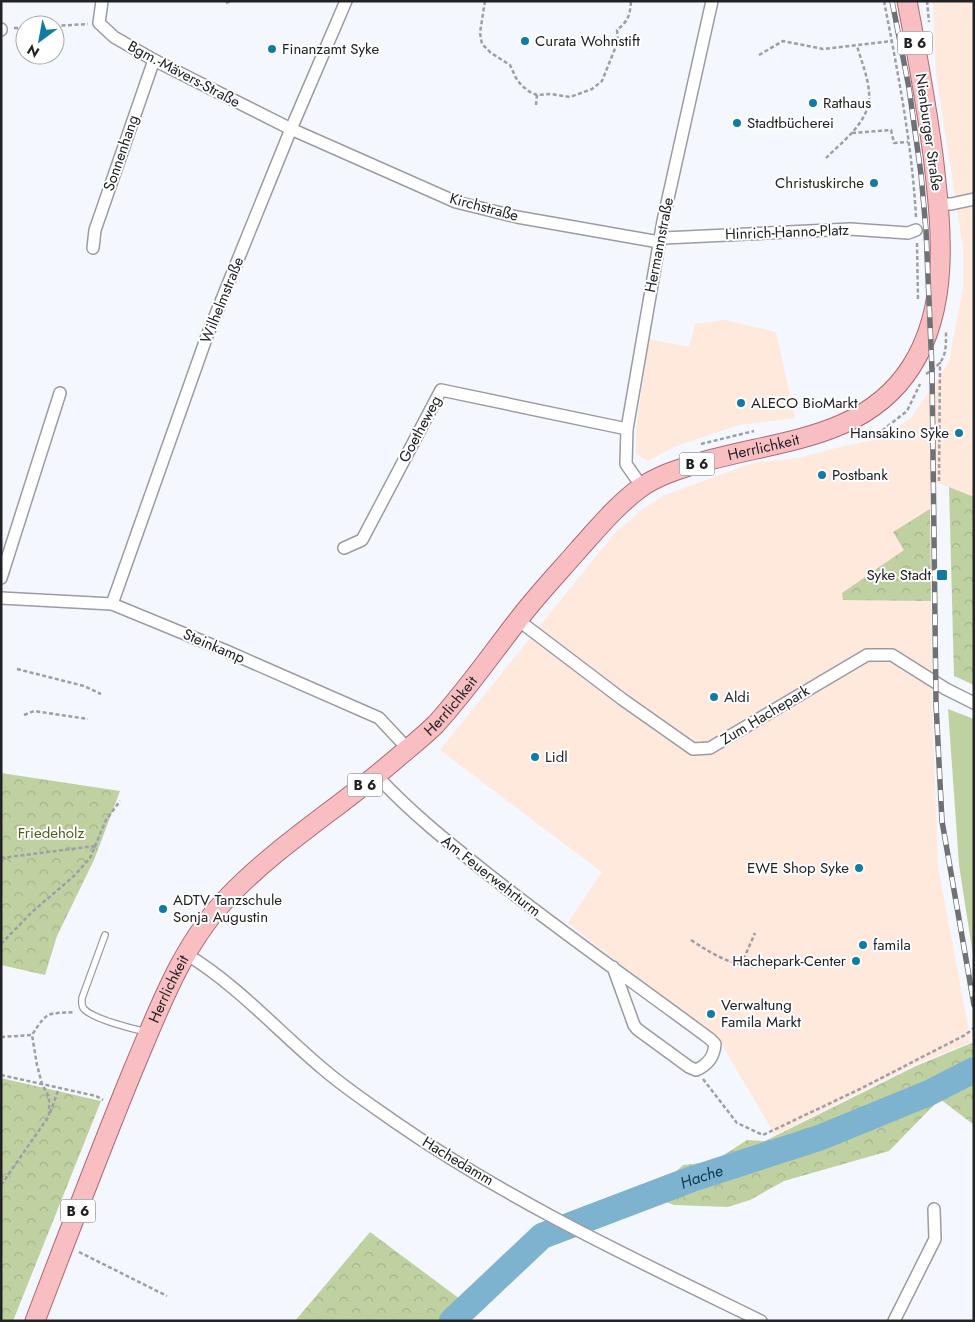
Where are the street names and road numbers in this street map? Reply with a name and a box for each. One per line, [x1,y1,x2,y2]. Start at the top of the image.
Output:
road number: B 6 [898,32,932,54]
street label: Bgm.-Mävers-Straße [124,35,244,113]
street label: Nienburger Straße [910,72,948,193]
street label: Sonnenhang [98,112,144,194]
street label: Kirchstraße [447,187,521,227]
street label: Hermannstraße [639,195,679,294]
street label: Hinrich-Hanno-Platz [725,219,850,245]
street label: Wilhelmstraße [195,253,249,346]
street label: Goetheweg [393,392,447,466]
street label: Herrlichkeit [725,428,802,466]
road number: B 6 [680,452,714,476]
street label: Steinkamp [180,623,249,669]
street label: Herrlichkeit [419,671,483,741]
street label: Zum Hachepark [716,680,814,750]
road number: B 6 [348,774,382,796]
street label: Am Feuerwehrturm [437,830,545,922]
street label: Herrlichkeit [143,951,194,1026]
street label: Hachedamm [418,1131,498,1191]
road number: B 6 [60,1200,96,1222]

